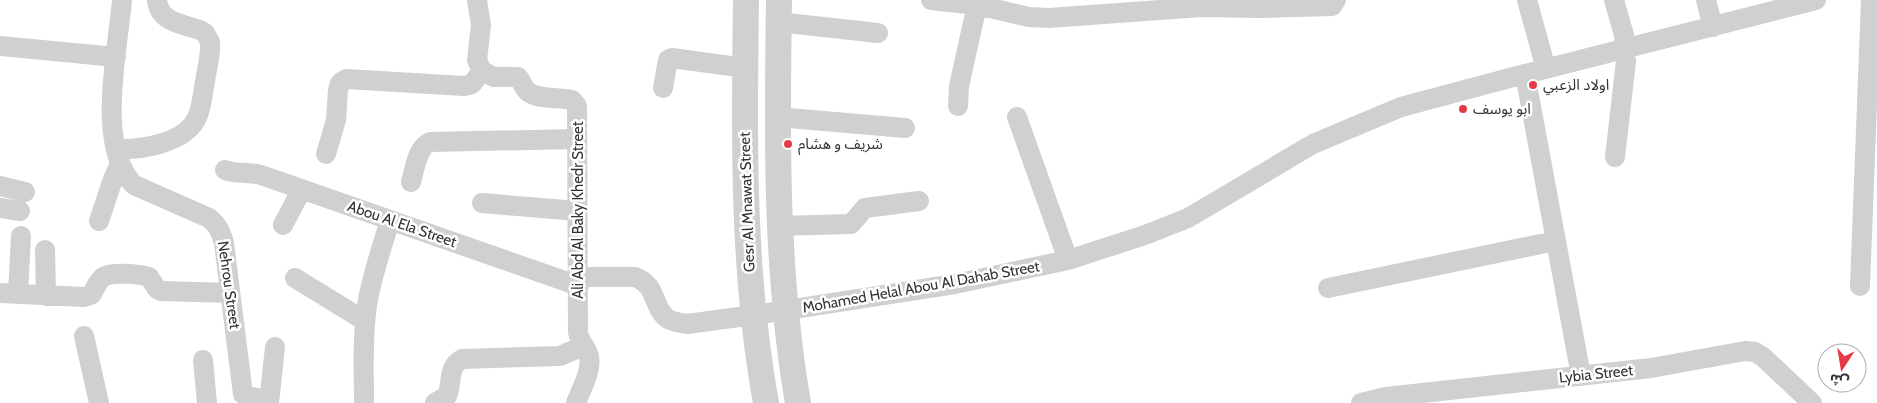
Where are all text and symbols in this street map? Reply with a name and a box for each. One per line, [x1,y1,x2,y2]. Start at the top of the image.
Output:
place label: اولاد الزعبي [1543,76,1609,96]
marker: اولاد الزعبي [1527,79,1539,91]
place label: ابو يوسف [1473,100,1531,118]
marker: ابو يوسف [1457,103,1469,115]
street label: Ali Abd Al Baky Khedr Street [569,121,587,299]
street label: Gesr Al Mnawat Street [736,132,758,272]
place label: شريف و هشام [798,135,883,155]
marker: شريف و هشام [782,138,794,150]
street label: Abou Al Ela Street [345,197,459,251]
street label: Nehrou Street [214,240,244,330]
street label: Mohamed Helal Abou Al Dahab Street [801,257,1041,317]
north arrow [1817,343,1867,393]
street label: Lybia Street [1558,361,1634,387]
text: ش [1828,370,1851,392]

